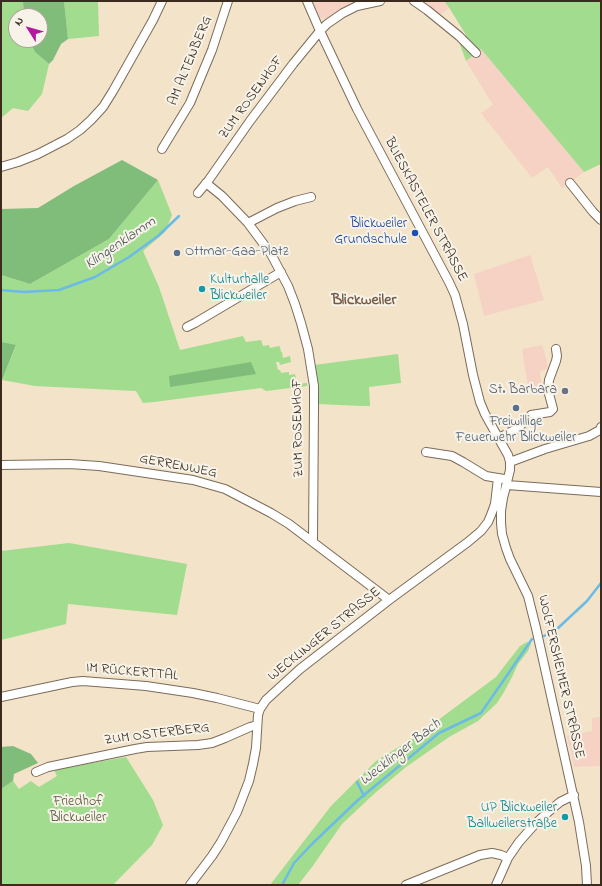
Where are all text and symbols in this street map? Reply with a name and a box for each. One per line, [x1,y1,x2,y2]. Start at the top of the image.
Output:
north arrow [8,8,48,48]
text: N [11,14,28,29]
street label: AM ALTENBERG [165,14,217,108]
street label: ZUM ROSENHOF [216,53,288,143]
street label: BLIESKASTELER STRASSE [380,135,470,285]
water label: Klingenklamm [82,214,160,274]
place label: Blickweiler Grundschule [335,217,407,250]
marker: Blickweiler Grundschule [410,228,420,238]
place label: Ottmar-Gaa-Platz [185,245,289,261]
marker: Ottmar-Gaa-Platz [172,248,182,258]
place label: Kulturhalle Blickweiler [210,273,269,306]
marker: Kulturhalle Blickweiler [197,284,207,294]
district label: Blickweiler [332,291,396,311]
street label: ZUM ROSENHOF [290,378,308,478]
place label: St. Barbara [489,383,557,399]
marker: St. Barbara [560,386,570,396]
marker: Freiwillige Feuerwehr Blickweiler [511,403,521,413]
place label: Freiwillige Feuerwehr Blickweiler [456,415,576,448]
street label: GERRENWEG [138,451,218,483]
street label: WECKLINGER STRASSE [265,584,385,686]
street label: WOLFERSHEIMER STRASSE [533,594,587,760]
street label: IM RÜCKERTTAL [85,661,179,685]
water label: Wecklinger Bach [357,716,445,790]
street label: ZUM OSTERBERG [103,720,211,750]
park label: Friedhof Blickweiler [50,795,106,828]
place label: UP Blickweiler Ballweilerstraße [467,801,557,834]
marker: UP Blickweiler Ballweilerstraße [560,812,570,822]

